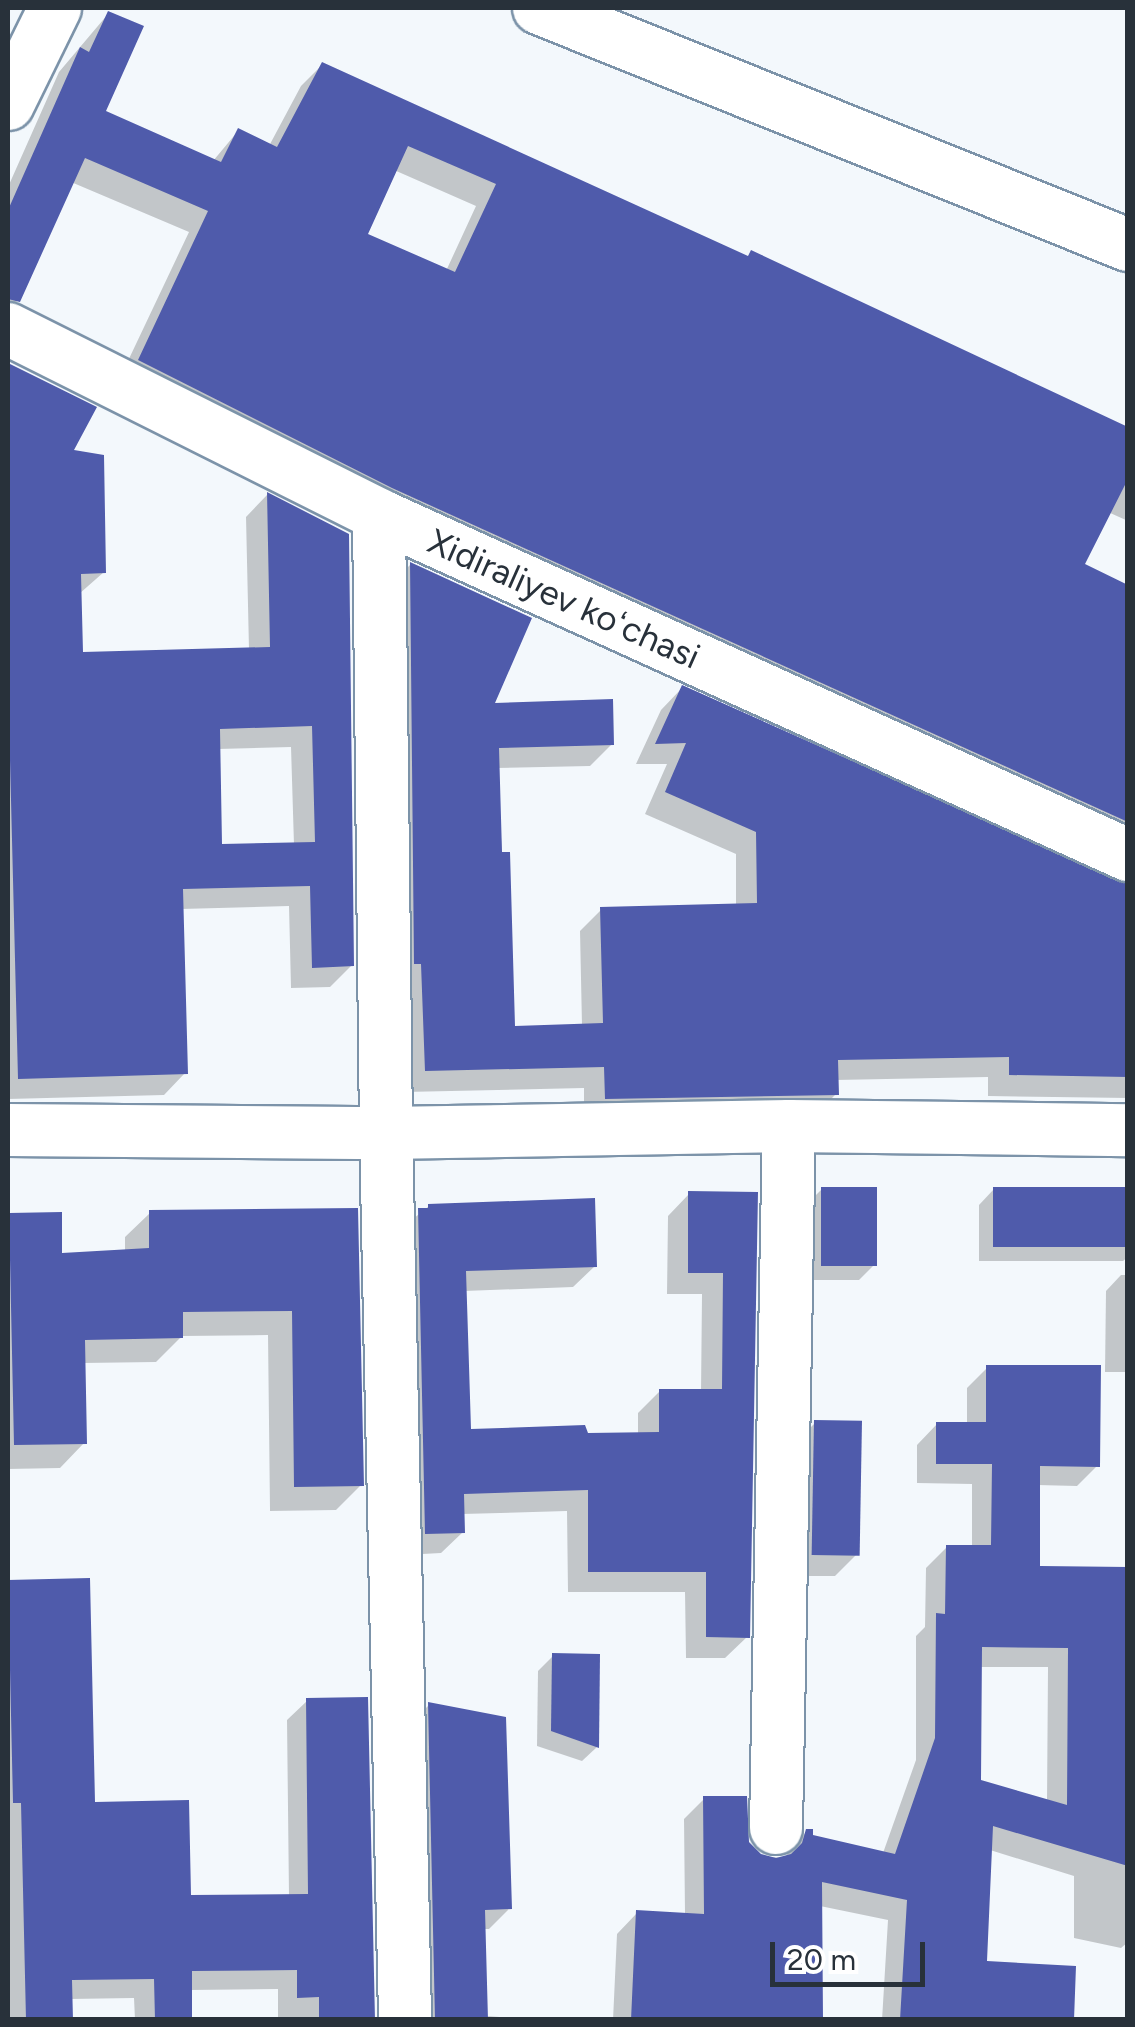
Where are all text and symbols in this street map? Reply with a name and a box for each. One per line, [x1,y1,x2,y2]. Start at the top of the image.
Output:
street label: Xidiraliyev koʻchasi [422,520,706,678]
scale bar [775,1922,930,1984]
text: 20 m [787,1941,856,1978]

